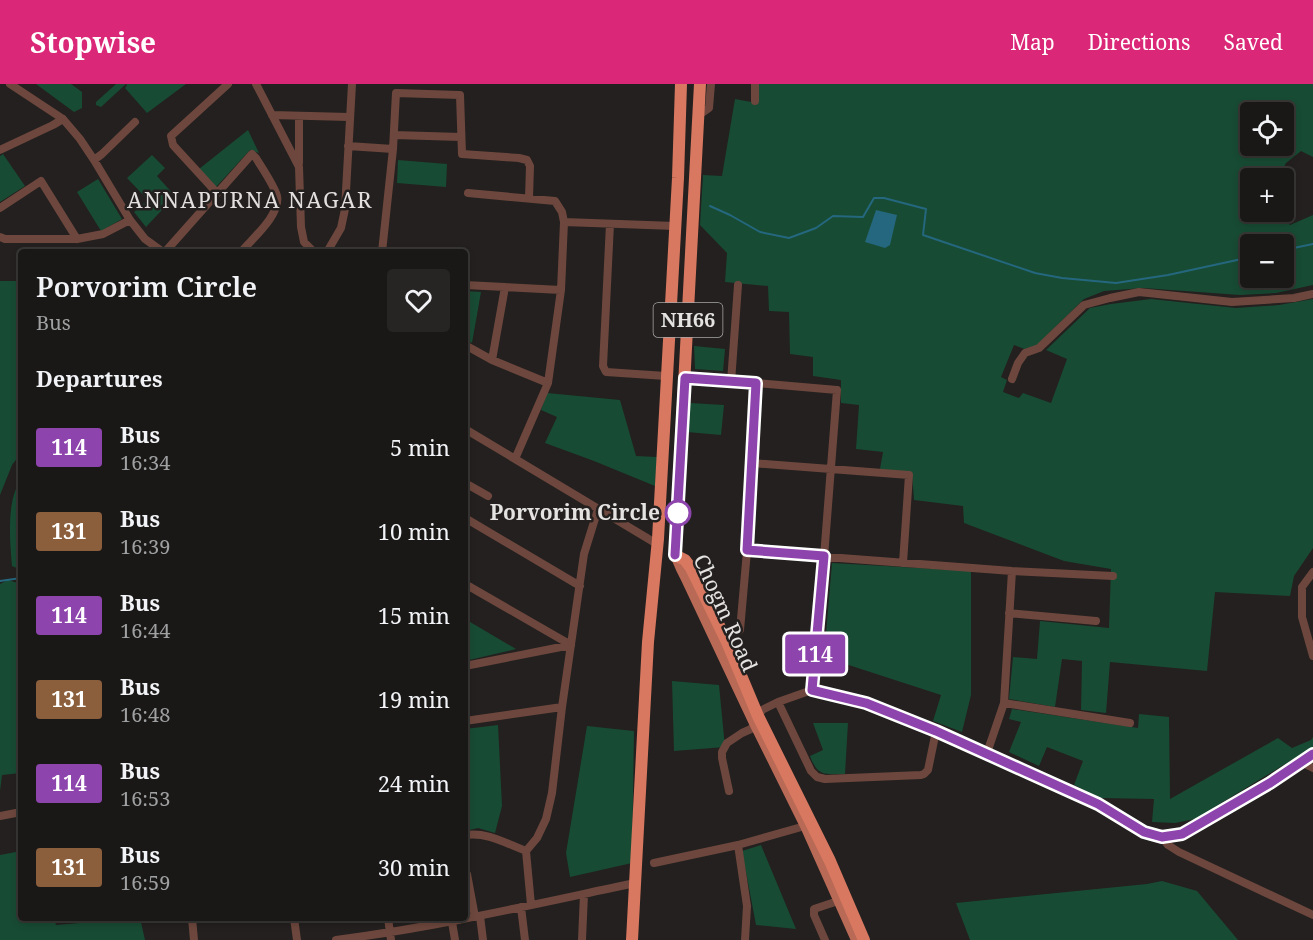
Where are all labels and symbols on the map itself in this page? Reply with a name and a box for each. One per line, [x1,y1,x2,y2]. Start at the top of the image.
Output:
district label: ANNAPURNA NAGAR [127,184,373,214]
road number: NH66 [654,303,722,337]
place label: Porvorim Circle [490,498,660,526]
marker: Porvorim Circle [665,500,691,526]
street label: Chogm Road [688,550,764,676]
line badge: 114 [780,634,850,674]

